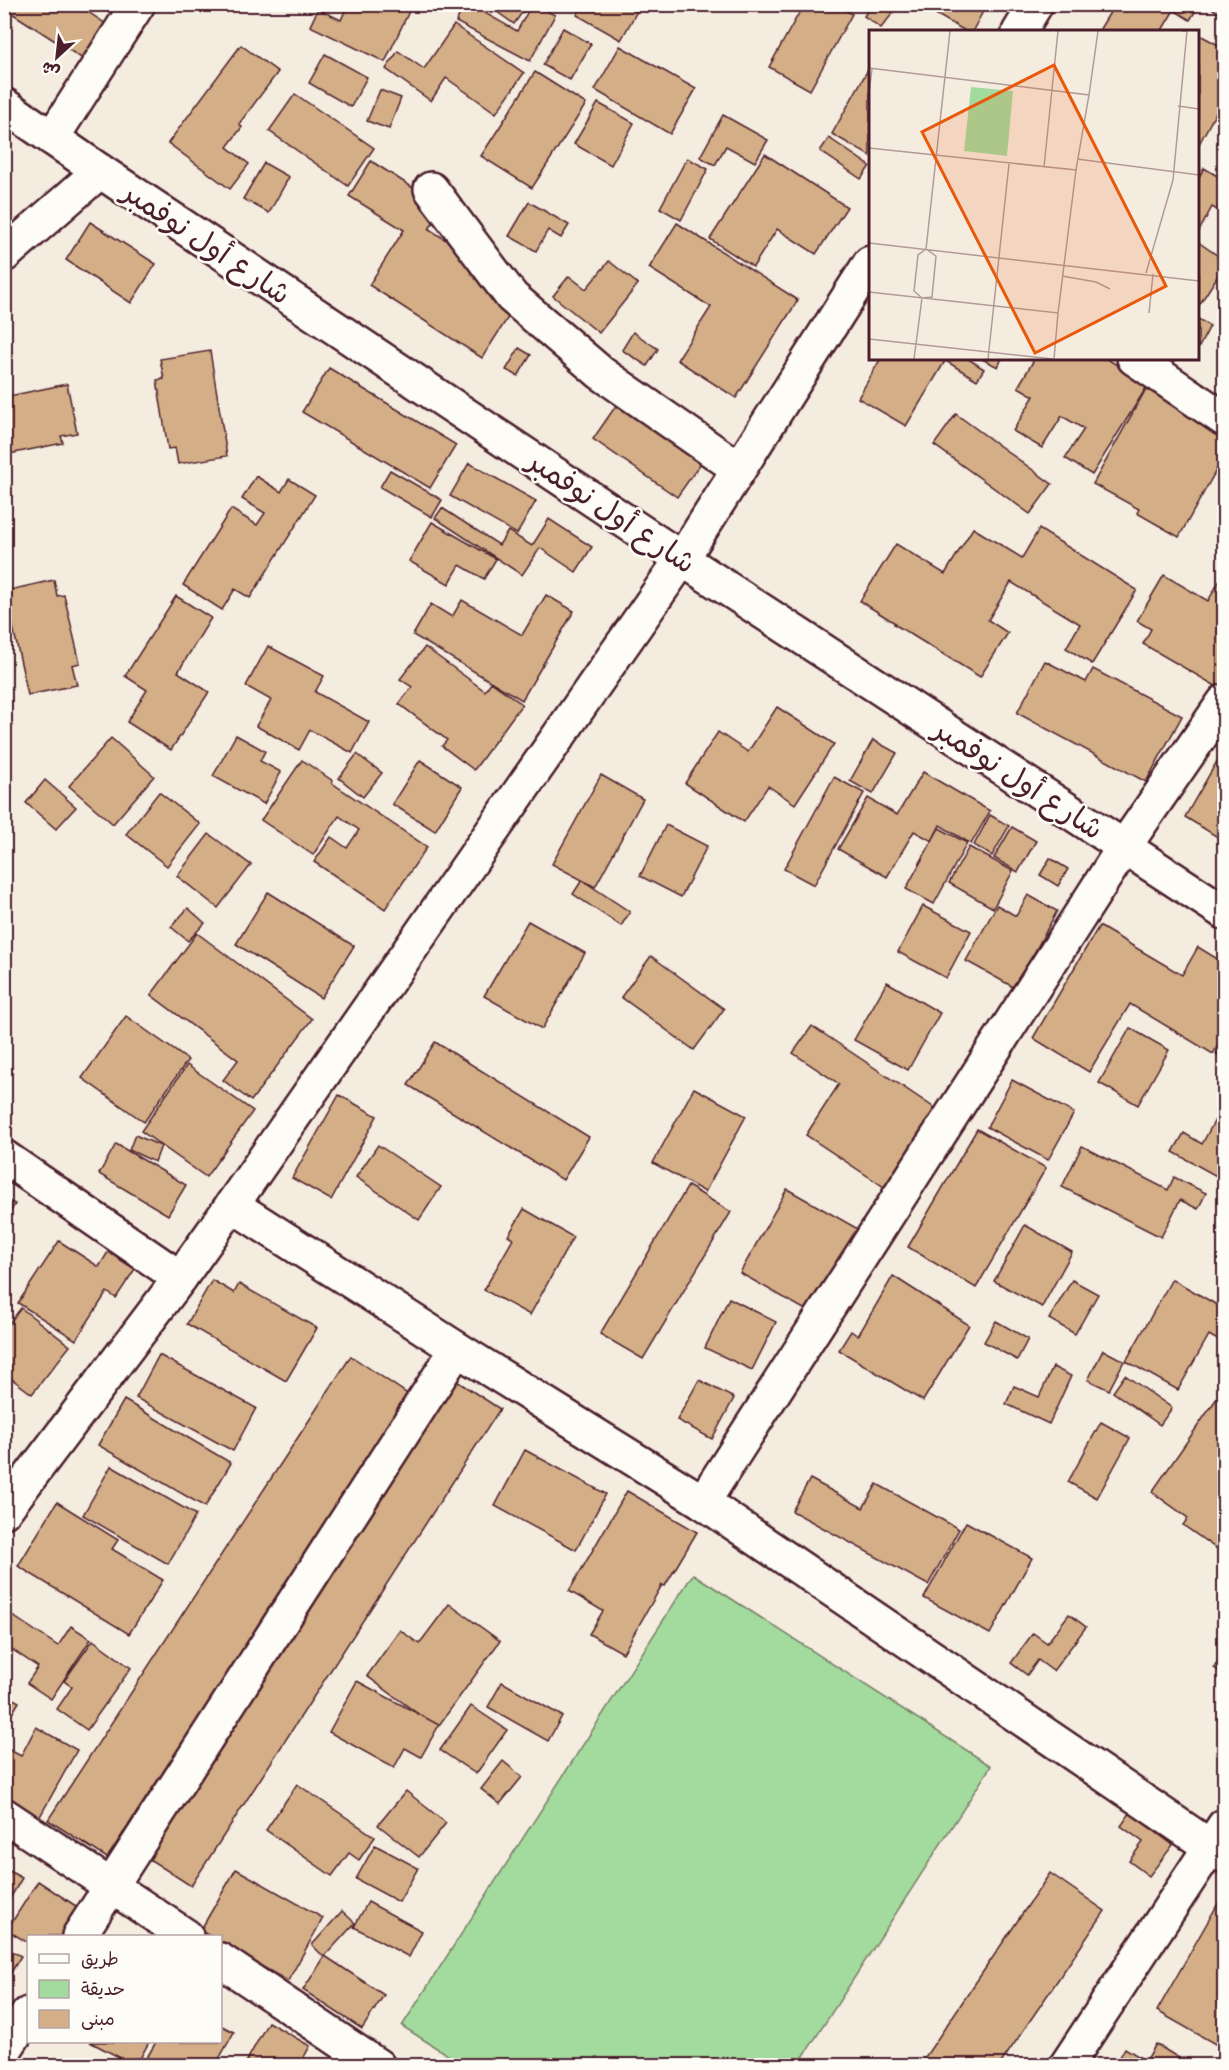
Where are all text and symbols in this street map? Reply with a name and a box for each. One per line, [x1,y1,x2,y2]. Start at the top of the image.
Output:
north arrow [27,27,87,87]
inset map [869,30,1199,360]
text: ش [38,57,63,82]
street label: شارع أول نوفمبر [112,171,298,315]
street label: شارع أول نوفمبر [517,440,703,584]
street label: شارع أول نوفمبر [924,709,1111,850]
legend [27,1935,222,2043]
text: طريق [81,1948,119,1970]
text: حديقة [81,1978,125,2000]
text: مبنى [81,2008,115,2030]

